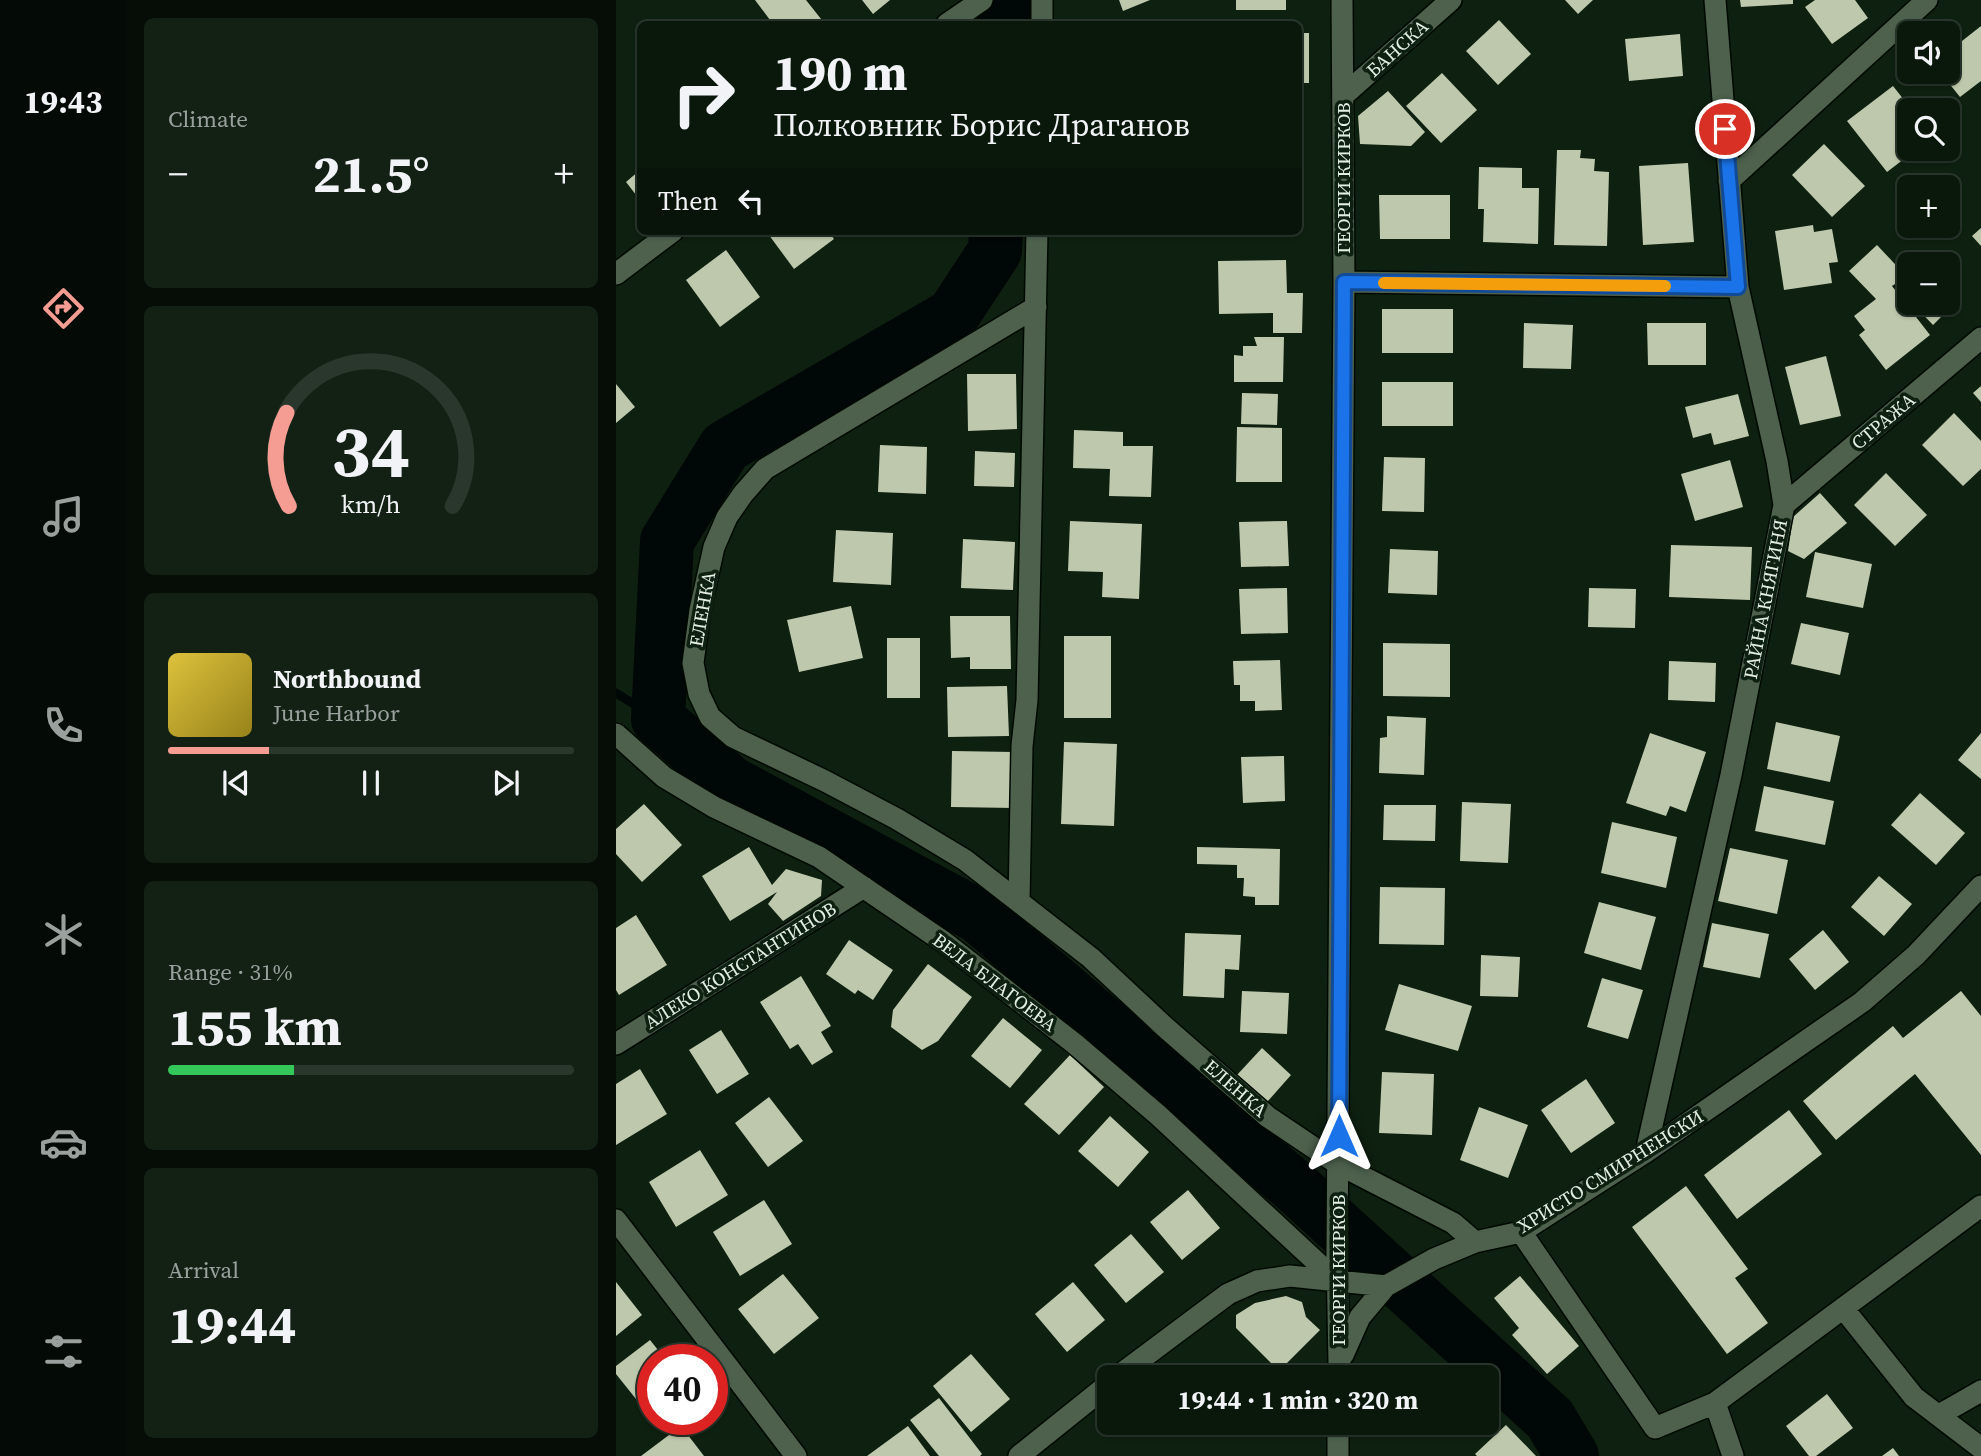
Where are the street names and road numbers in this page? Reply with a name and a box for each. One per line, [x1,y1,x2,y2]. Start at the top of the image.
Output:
street label: БАНСКА [1360,13,1434,83]
street label: ГЕОРГИ КИРКОВ [1330,102,1356,254]
street label: СТРАЖА [1845,386,1921,455]
street label: РАЙНА КНЯГИНЯ [1737,517,1793,681]
street label: ЕЛЕНКА [683,569,721,649]
street label: АЛЕКО КОНСТАНТИНОВ [639,895,841,1035]
street label: ВЕЛА БЛАГОЕВА [928,927,1063,1038]
street label: ЕЛЕНКА [1199,1053,1274,1123]
street label: ХРИСТО СМИРНЕНСКИ [1512,1103,1708,1239]
street label: ГЕОРГИ КИРКОВ [1325,1194,1351,1346]

